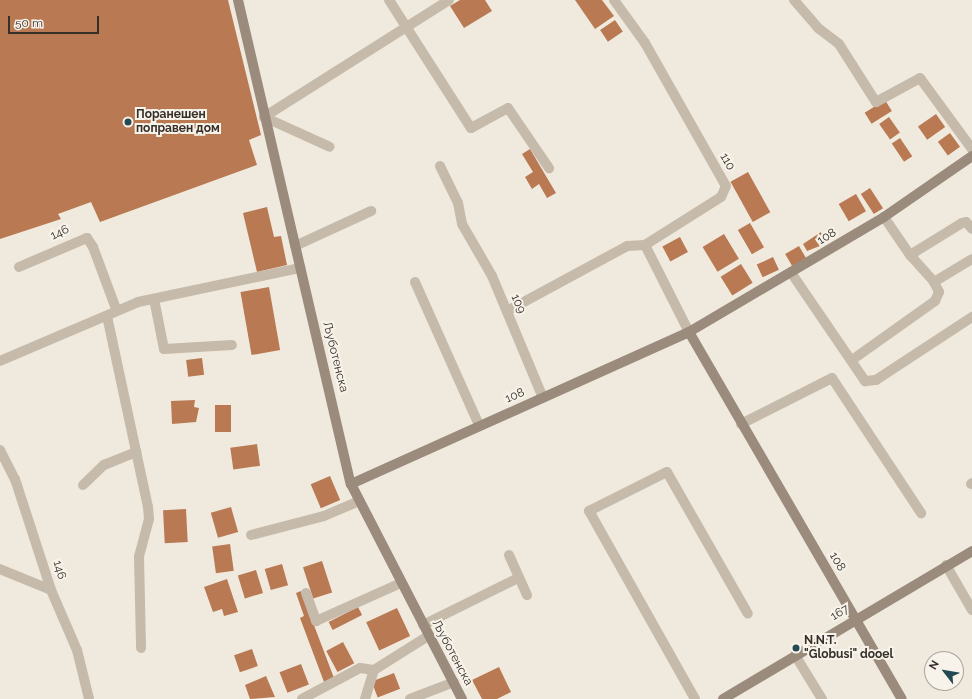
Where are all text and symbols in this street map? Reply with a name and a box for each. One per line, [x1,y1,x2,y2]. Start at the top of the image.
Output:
scale bar [10,8,101,34]
text: 50 m [15,16,43,30]
place label: Поранешен поправен дом [136,108,220,136]
marker: Поранешен поправен дом [123,117,133,127]
street label: 110 [716,151,738,173]
street label: 146 [48,222,72,244]
street label: 108 [815,226,839,248]
street label: 109 [508,292,528,316]
street label: Љуботенска [319,320,351,394]
street label: 108 [503,386,527,406]
street label: 108 [826,550,848,574]
street label: 146 [49,559,69,581]
street label: 167 [828,602,852,624]
street label: Љуботенска [429,618,475,688]
place label: N.N.T. "Globusi" dooel [804,634,893,662]
marker: N.N.T. "Globusi" dooel [791,643,801,653]
north arrow [924,651,964,691]
text: N [926,658,942,672]

